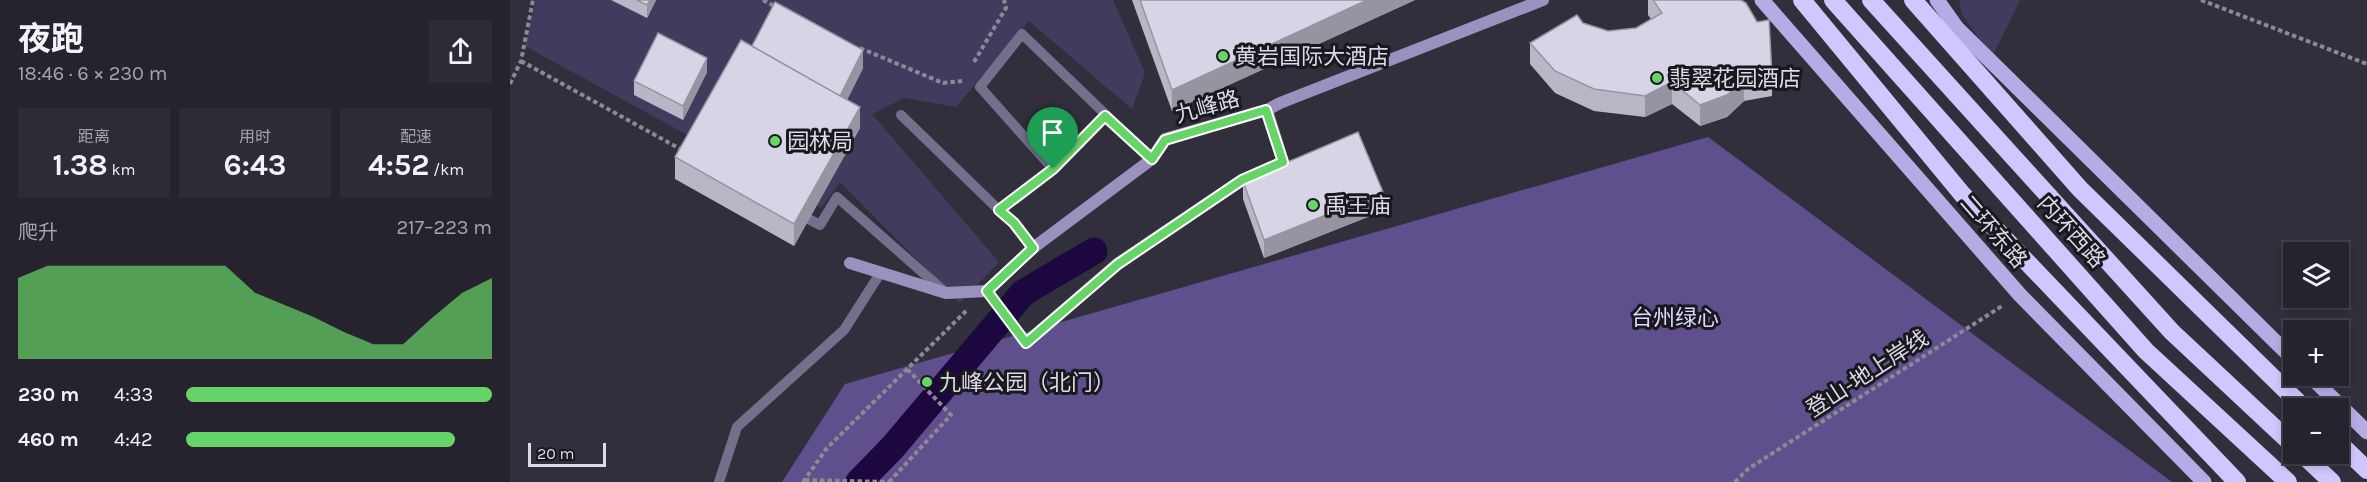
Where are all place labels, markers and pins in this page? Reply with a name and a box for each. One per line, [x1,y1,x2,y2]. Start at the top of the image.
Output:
place label: 黄岩国际大酒店 [1235,44,1389,70]
marker: 黄岩国际大酒店 [1216,49,1230,63]
place label: 翡翠花园酒店 [1669,66,1801,92]
marker: 翡翠花园酒店 [1650,71,1664,85]
pin [1027,107,1078,169]
place label: 园林局 [787,129,853,155]
marker: 园林局 [768,134,782,148]
place label: 禹王庙 [1325,193,1391,219]
marker: 禹王庙 [1306,198,1320,212]
place label: 九峰公园（北门） [939,370,1115,396]
marker: 九峰公园（北门） [920,375,934,389]

